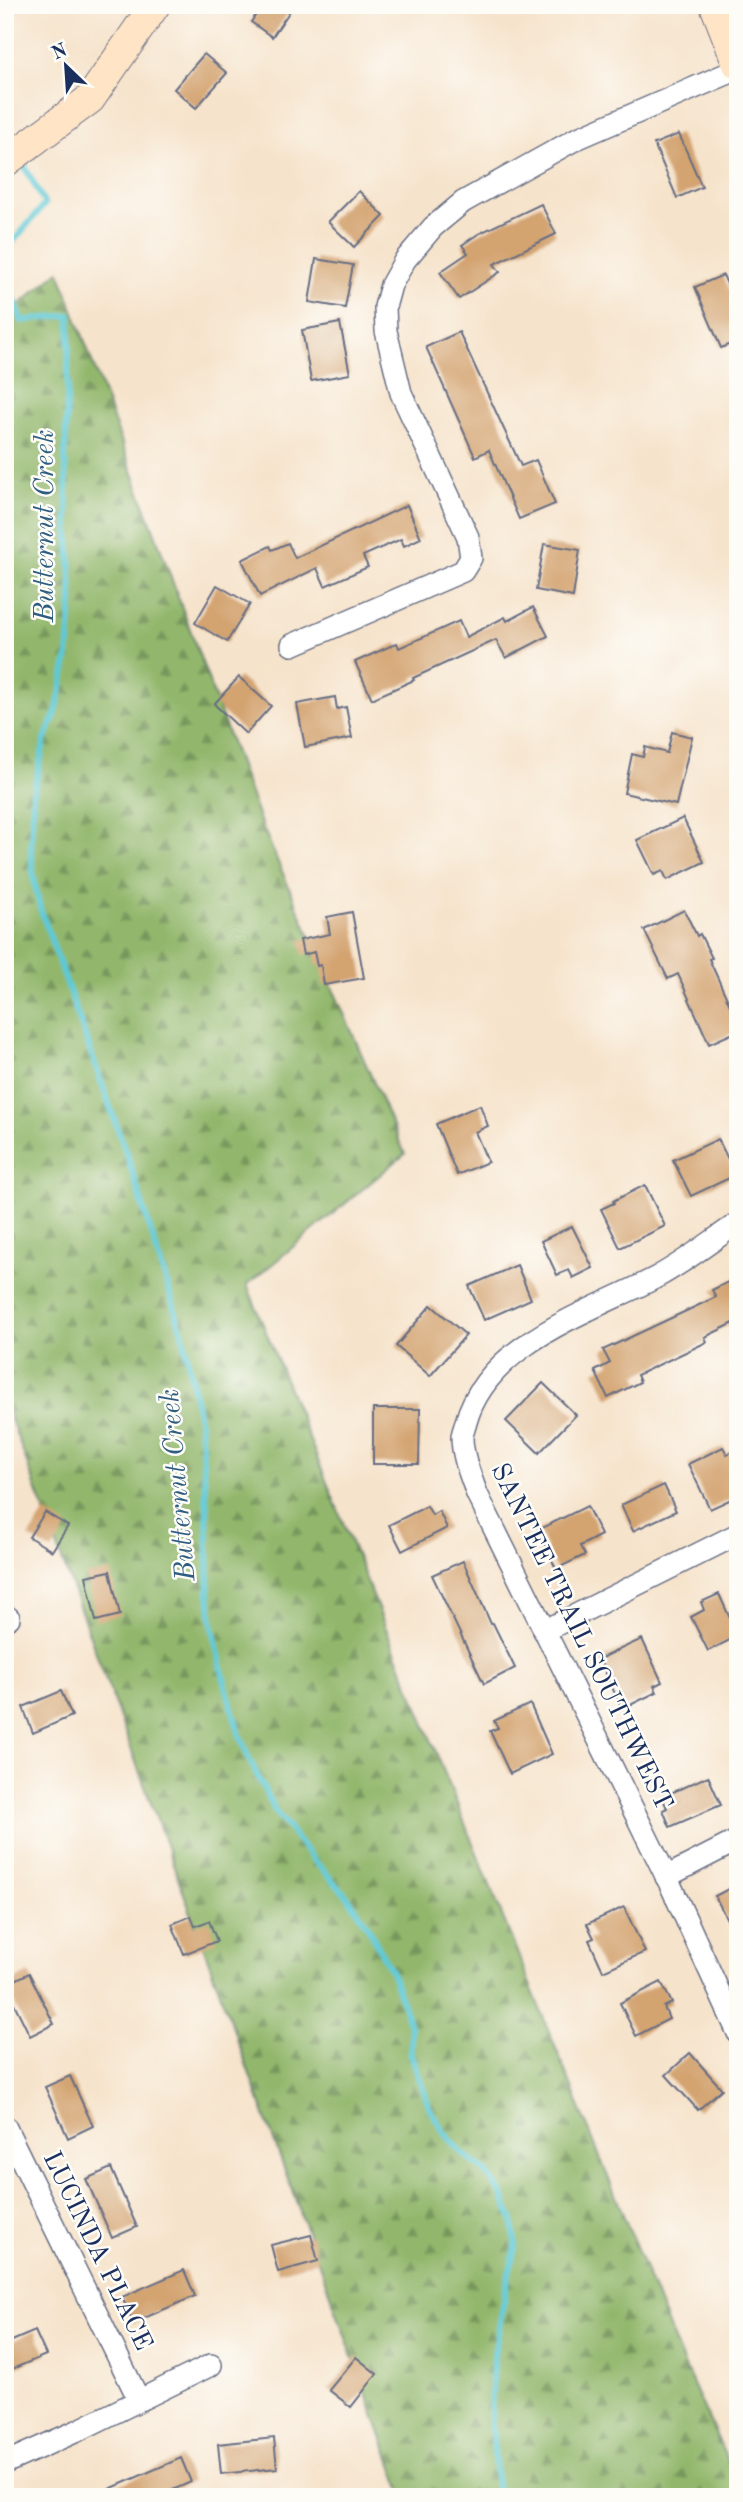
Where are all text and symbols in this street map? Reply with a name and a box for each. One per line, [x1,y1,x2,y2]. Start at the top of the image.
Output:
north arrow [32,32,102,102]
text: N [49,41,71,65]
water label: Butternut Creek [32,429,60,624]
water label: Butternut Creek [157,1388,201,1583]
street label: SANTEE TRAIL SOUTHWEST [485,1459,677,1815]
street label: LUCINDA PLACE [38,2147,156,2355]

